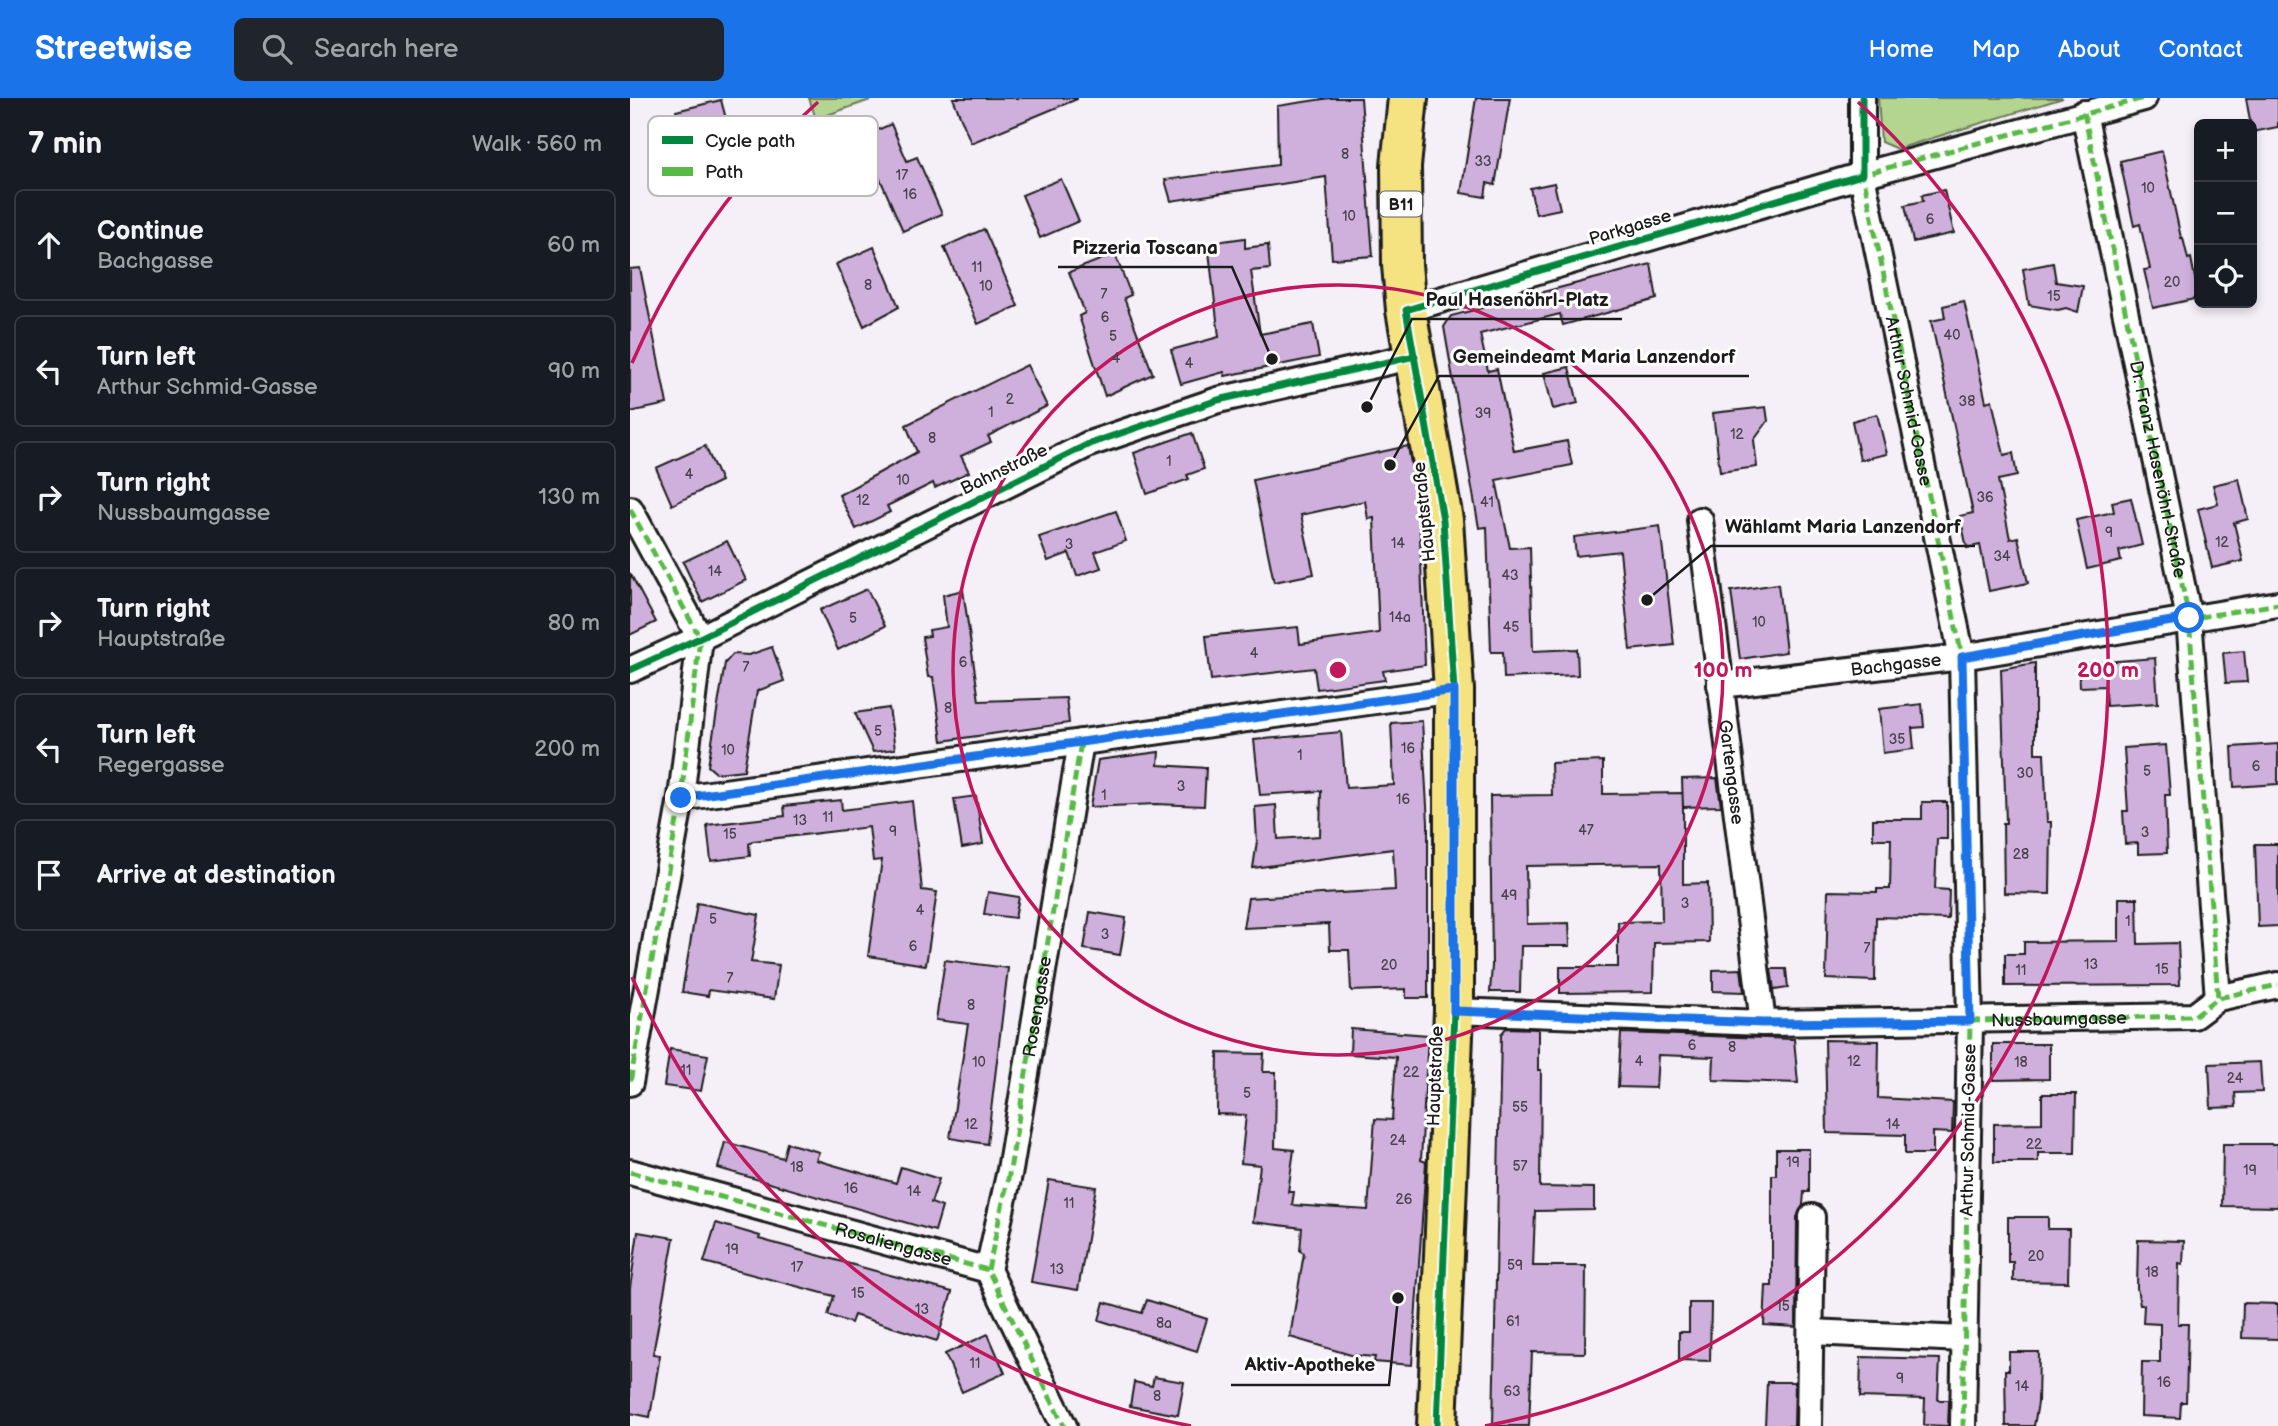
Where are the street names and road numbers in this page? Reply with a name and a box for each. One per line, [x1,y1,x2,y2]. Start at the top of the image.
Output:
road number: B11 [1380,192,1422,216]
street label: Parkgasse [1586,205,1674,250]
street label: Arthur Schmid-Gasse [1881,315,1936,488]
street label: Dr. Franz Hasenöhrl-Straße [2125,359,2191,580]
street label: Bahnstraße [957,439,1051,500]
street label: Hauptstraße [1409,461,1440,563]
street label: Bachgasse [1849,649,1943,681]
street label: Gartengasse [1714,718,1748,826]
street label: Rosengasse [1019,954,1056,1059]
street label: Nussbaumgasse [1991,1007,2127,1032]
street label: Hauptstraße [1423,1025,1448,1127]
street label: Arthur Schmid-Gasse [1956,1043,1981,1217]
street label: Rosaliengasse [832,1219,954,1271]

